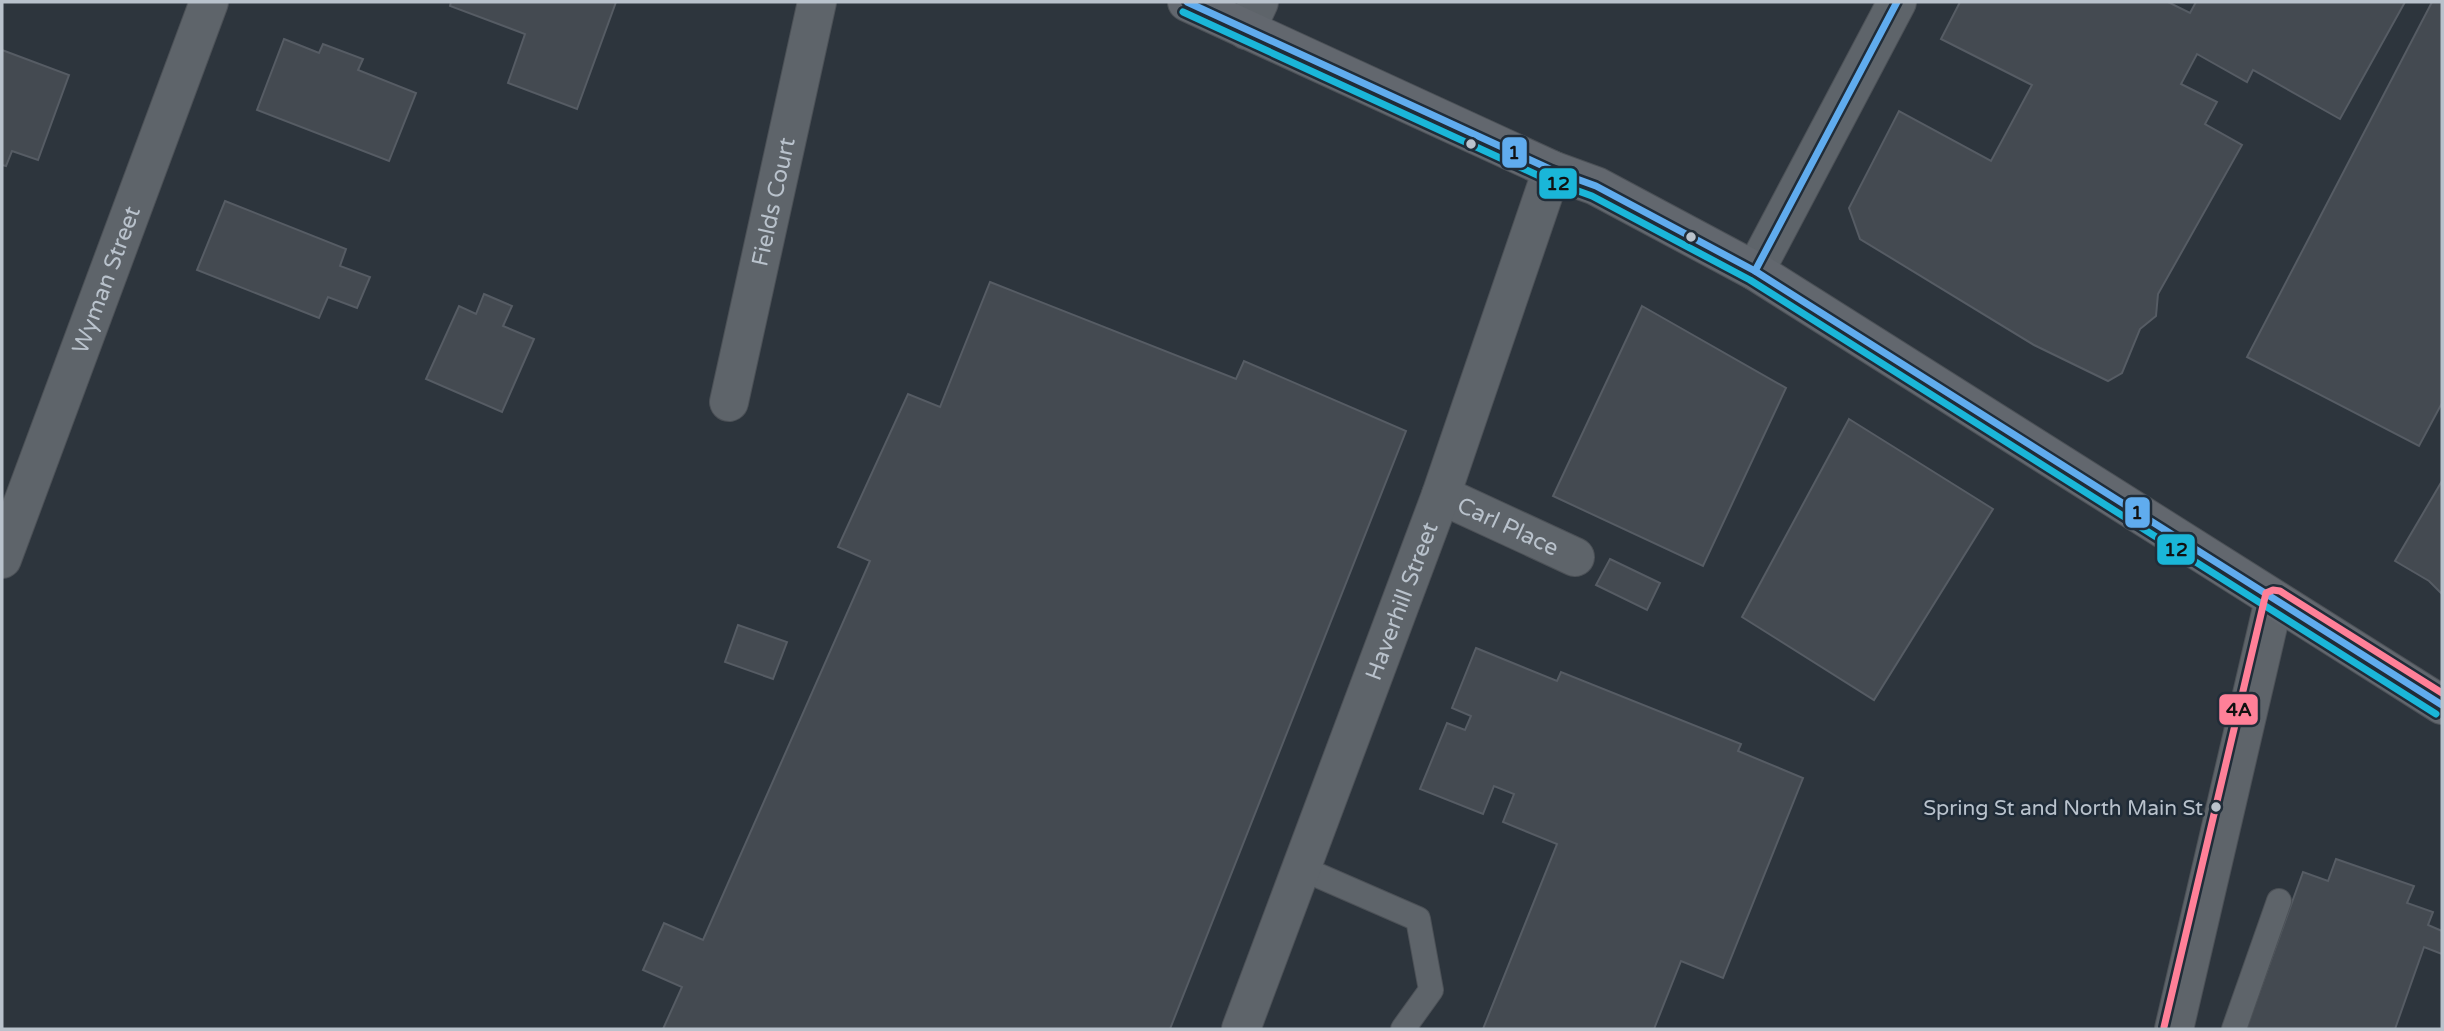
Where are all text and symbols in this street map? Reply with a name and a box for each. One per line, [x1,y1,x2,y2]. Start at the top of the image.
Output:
street label: Fields Court [746,135,802,269]
line badge: 1 [1501,136,1528,169]
unlabelled marker [1464,137,1478,151]
text: 1 [1508,142,1520,164]
line badge: 12 [1538,167,1578,200]
text: 12 [1546,173,1570,195]
street label: Wyman Street [67,202,147,358]
unlabelled marker [1684,230,1698,244]
street label: Carl Place [1453,491,1563,563]
line badge: 1 [2124,496,2151,529]
text: 1 [2131,502,2143,524]
street label: Haverhill Street [1360,518,1445,684]
line badge: 12 [2156,533,2196,566]
text: 12 [2164,539,2188,561]
line badge: 4A [2218,693,2259,726]
text: 4A [2226,699,2252,721]
place label: Spring St and North Main St [1923,796,2203,821]
marker: Spring St and North Main St [2209,800,2223,814]

